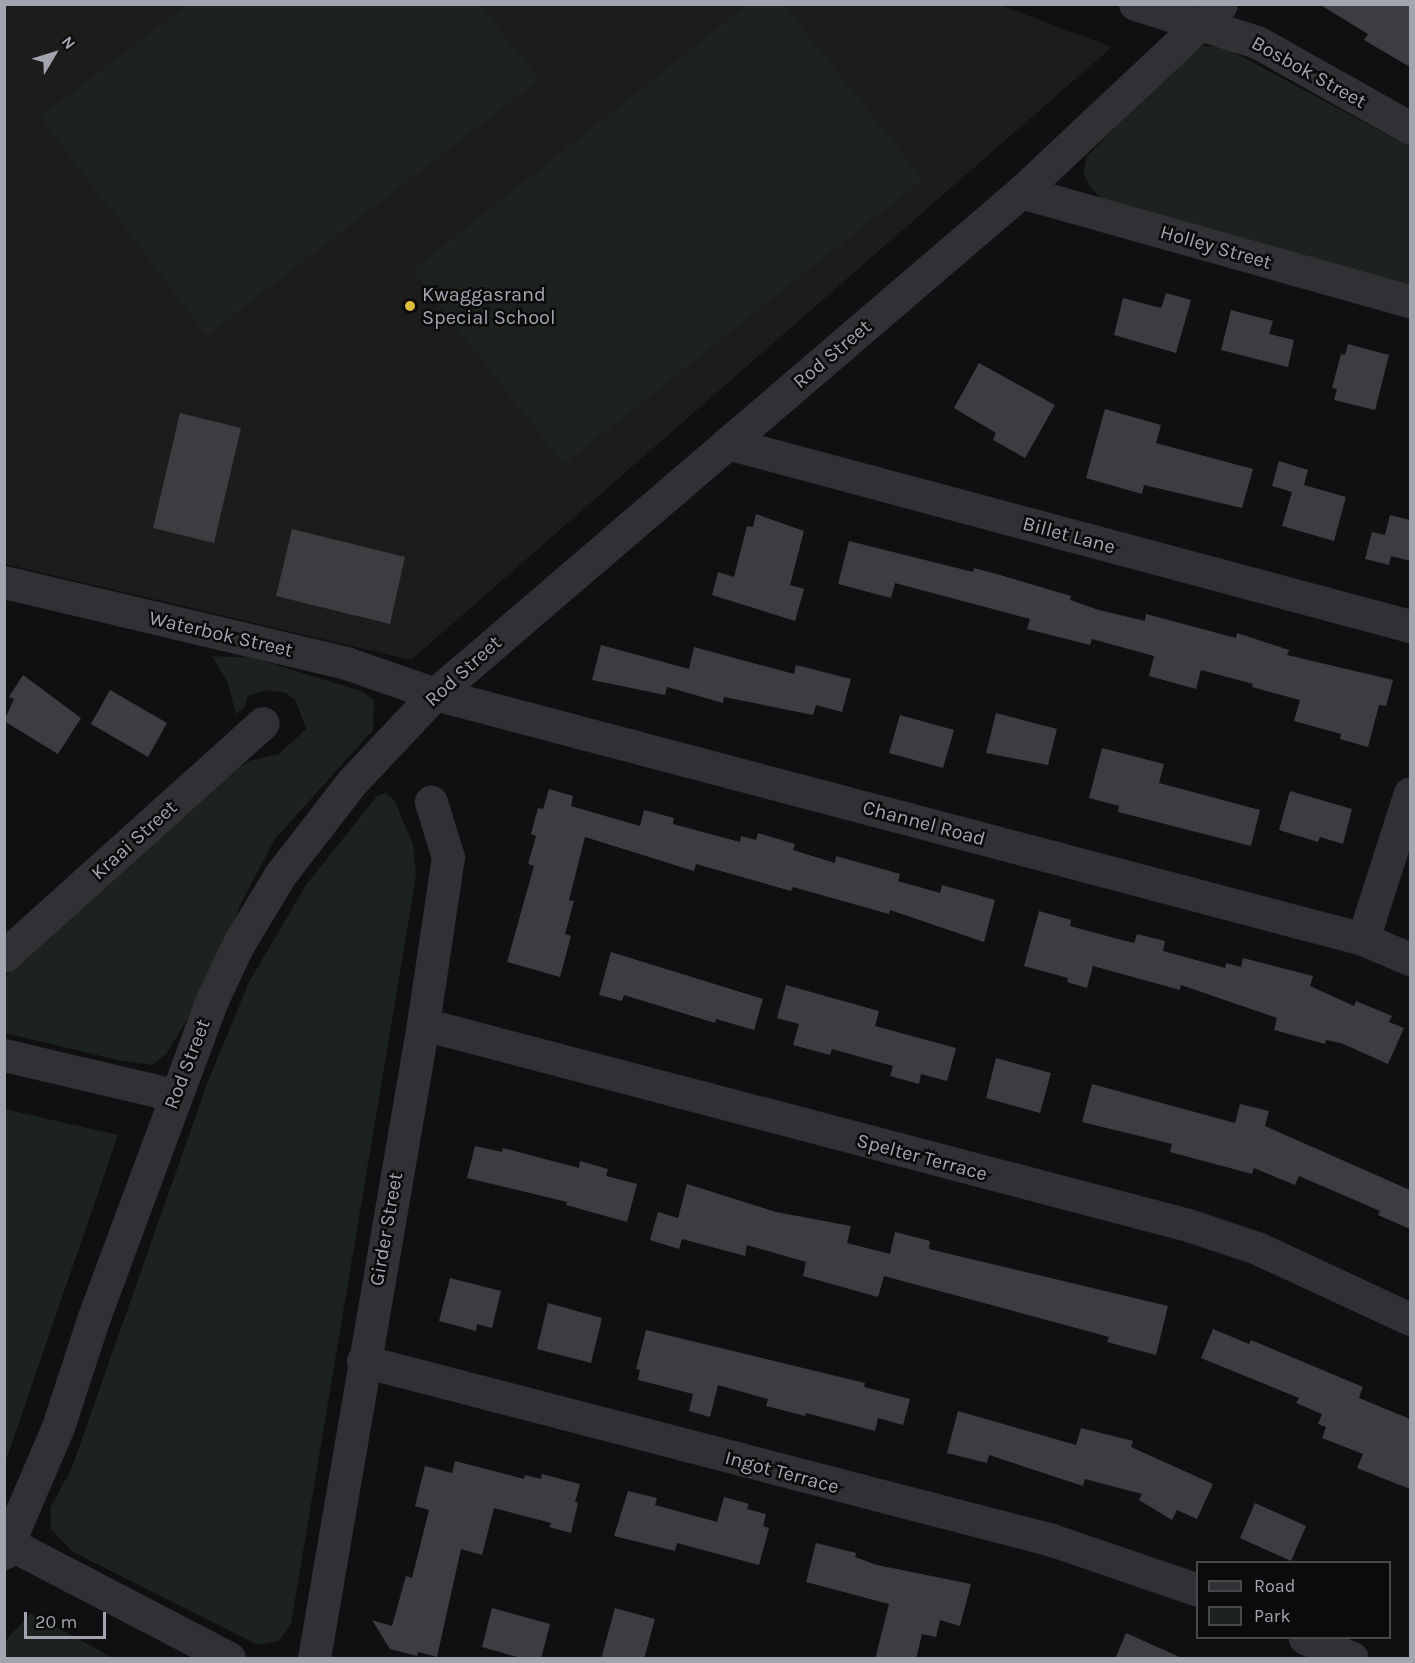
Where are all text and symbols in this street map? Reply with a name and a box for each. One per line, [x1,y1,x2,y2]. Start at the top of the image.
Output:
north arrow [24,24,84,84]
street label: Bosbok Street [1247,31,1371,113]
text: N [58,32,80,53]
street label: Holley Street [1158,220,1274,274]
place label: Kwaggasrand Special School [422,282,556,329]
marker: Kwaggasrand Special School [403,299,417,313]
street label: Rod Street [788,314,876,394]
street label: Billet Lane [1020,511,1118,559]
street label: Waterbok Street [147,606,295,662]
street label: Rod Street [420,630,506,712]
street label: Kraai Street [86,795,182,885]
street label: Channel Road [860,795,988,851]
street label: Rod Street [159,1016,215,1112]
street label: Spelter Terrace [854,1128,990,1186]
street label: Girder Street [364,1170,408,1288]
street label: Ingot Terrace [722,1445,842,1499]
legend [1196,1561,1391,1639]
text: Road [1254,1575,1295,1597]
scale bar [27,1600,110,1638]
text: Park [1254,1605,1291,1627]
text: 20 m [35,1611,77,1633]

